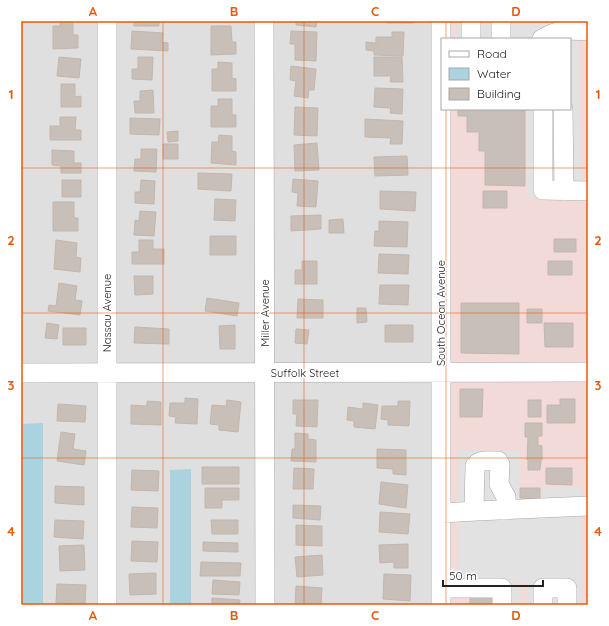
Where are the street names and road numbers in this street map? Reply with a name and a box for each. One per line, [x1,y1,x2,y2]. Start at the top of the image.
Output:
street label: South Ocean Avenue [434,260,448,366]
street label: Nassau Avenue [100,274,114,352]
street label: Miller Avenue [258,279,272,347]
street label: Suffolk Street [271,366,340,380]

